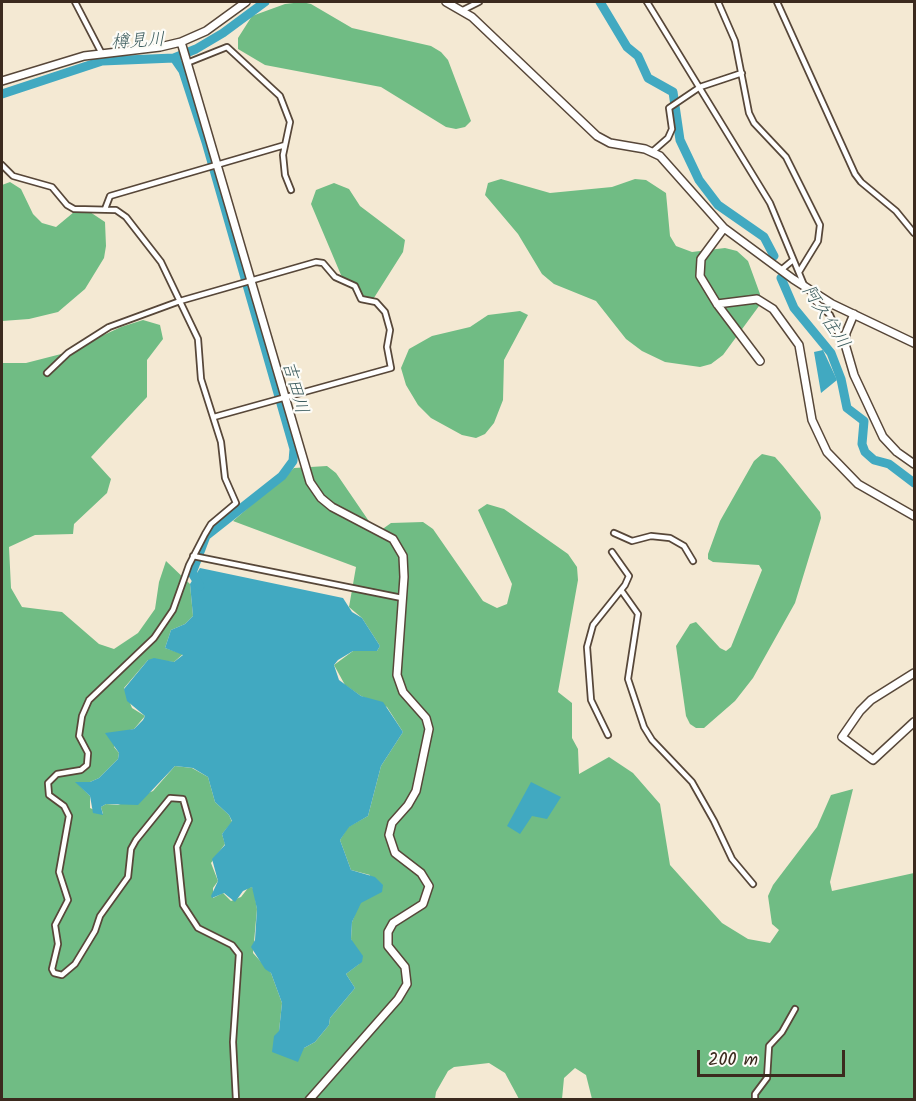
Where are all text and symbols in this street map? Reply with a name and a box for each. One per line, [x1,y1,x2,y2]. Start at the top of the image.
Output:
water label: 樽見川 [110,31,166,55]
water label: 阿久住川 [795,282,853,354]
water label: 吉田川 [275,359,311,417]
scale bar [700,1038,848,1076]
text: 200 m [708,1046,758,1075]

